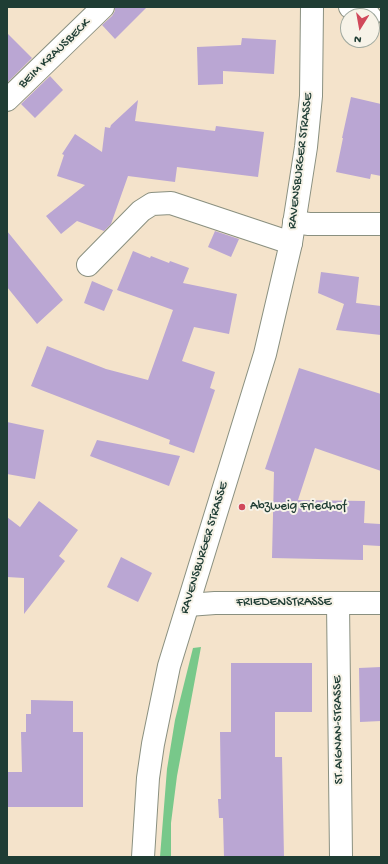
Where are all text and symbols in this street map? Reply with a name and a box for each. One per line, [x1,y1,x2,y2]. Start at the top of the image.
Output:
north arrow [340,8,380,48]
street label: BEIM KRAUSBECK [16,16,94,92]
text: N [353,32,363,45]
street label: RAVENSBURGER STRASSE [285,92,317,230]
street label: RAVENSBURGER STRASSE [177,480,233,616]
place label: Abzweig Friedhof [250,499,346,515]
marker: Abzweig Friedhof [237,502,247,512]
street label: FRIEDENSTRASSE [236,595,332,611]
street label: ST.AIGNAN-STRASSE [330,676,348,784]

